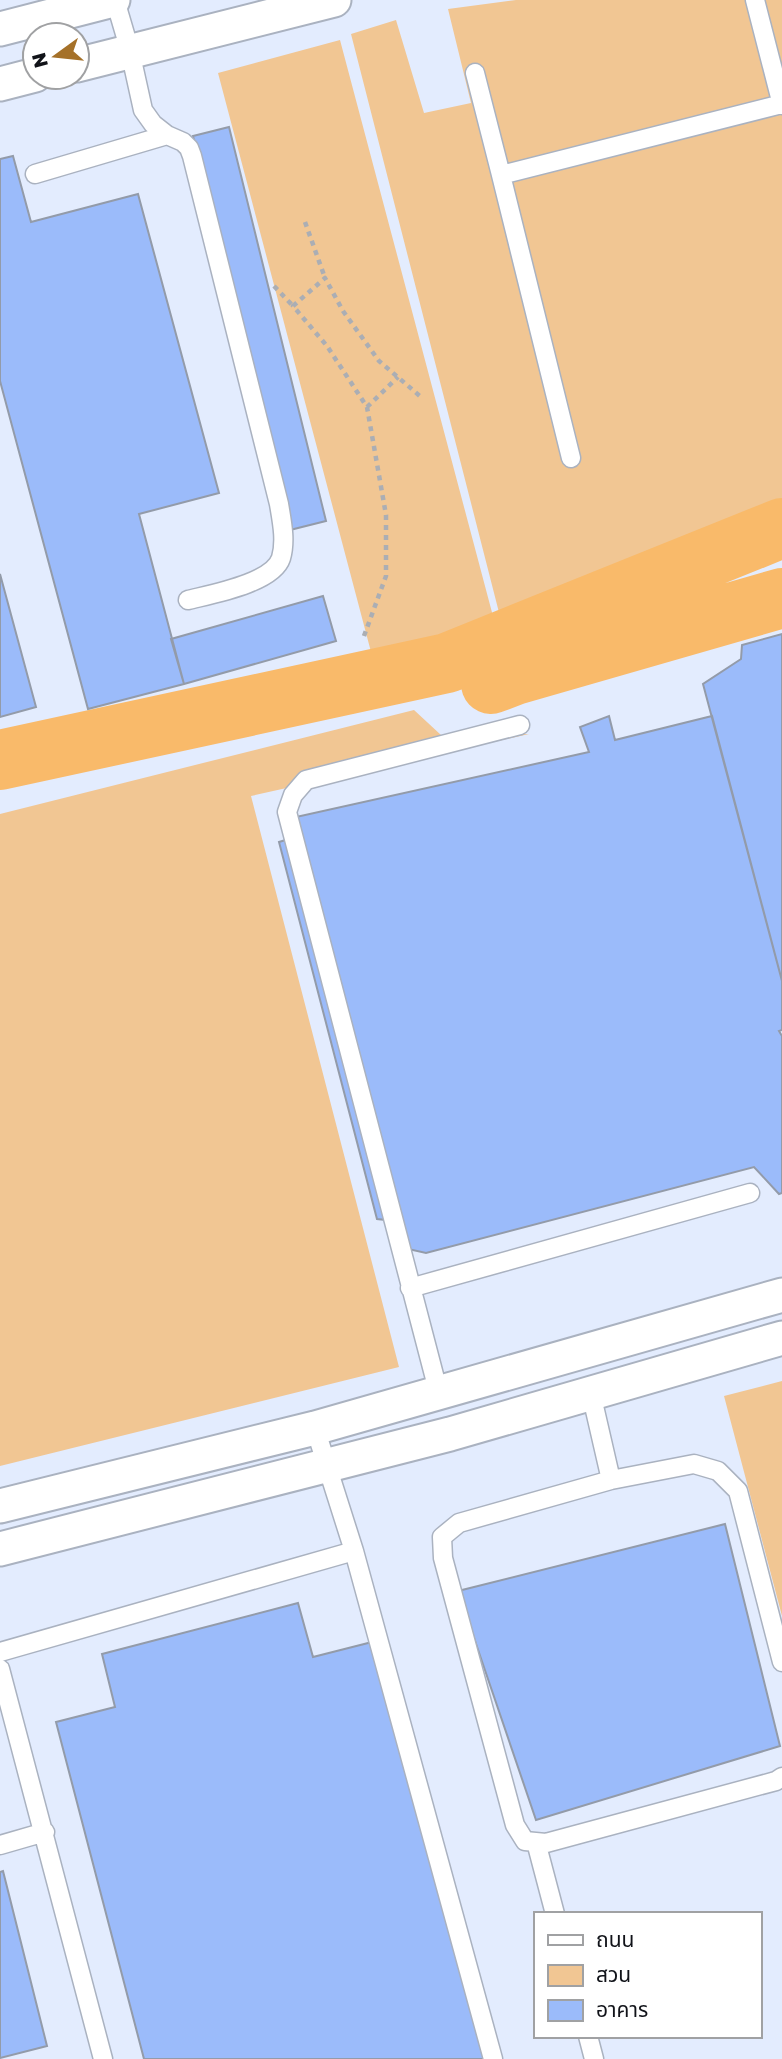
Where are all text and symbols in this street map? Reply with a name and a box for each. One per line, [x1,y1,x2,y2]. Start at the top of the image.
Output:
north arrow [21,21,91,91]
text: N [26,51,52,70]
legend [534,1912,761,2038]
text: ถนน [596,1926,634,1952]
text: สวน [596,1961,631,1987]
text: อาคาร [596,1996,648,2022]

